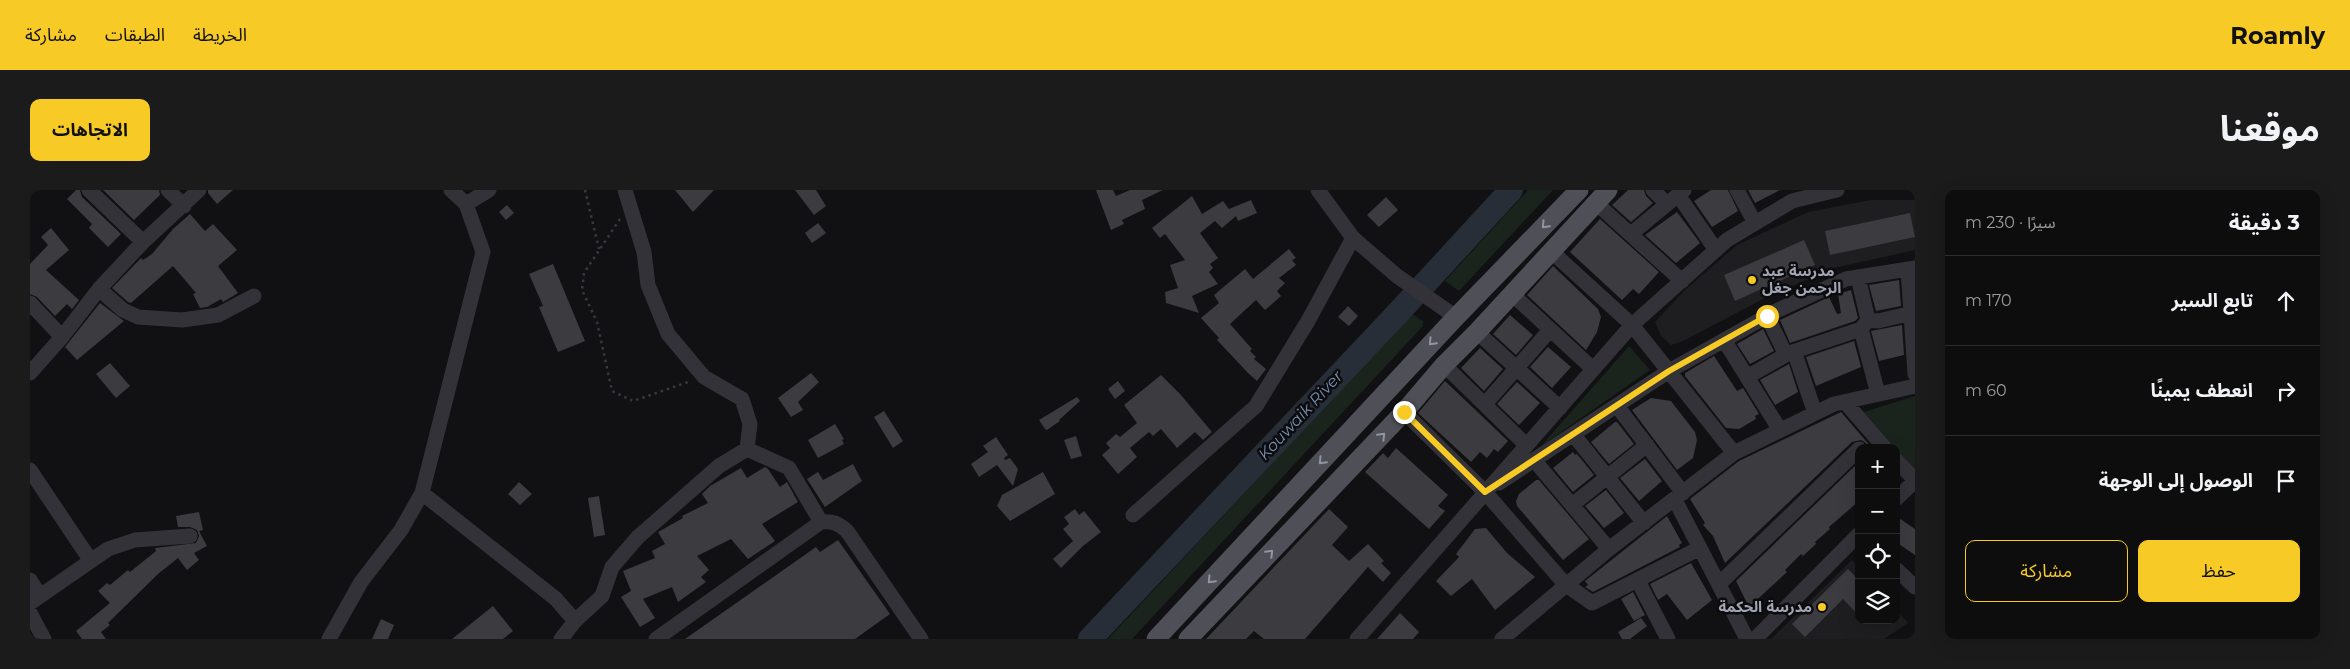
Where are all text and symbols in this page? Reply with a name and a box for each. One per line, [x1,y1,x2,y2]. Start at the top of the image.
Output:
text: Roamly [2230,21,2325,50]
text: مشاركة [25,24,77,46]
text: الطبقات [105,24,165,46]
text: الخريطة [193,24,247,46]
button: الاتجاهات [30,99,150,161]
text: موقعنا [2220,107,2320,150]
text: 3 دقيقة [2229,210,2300,235]
text: سيرًا · 230 m [1965,213,2056,232]
one-way arrow [1542,219,1551,228]
place label: مدرسة عبد الرحمن جغل [1762,261,1841,297]
marker: مدرسة عبد الرحمن جغل [1746,274,1758,286]
icon: ahead [2272,287,2300,315]
text: تابع السير [2171,289,2253,312]
text: 170 m [1965,291,2012,310]
route start [1756,305,1779,328]
one-way arrow [1429,337,1438,346]
water label: Kouwaik River [1254,366,1347,464]
icon: right [2272,377,2300,405]
text: انعطف يمينًا [2150,379,2253,402]
text: 60 m [1965,381,2007,400]
route end [1393,401,1416,424]
one-way arrow [1376,432,1385,441]
map controls [1855,444,1900,624]
button: + [1855,444,1900,489]
one-way arrow [1319,456,1328,465]
icon: arrive [2272,467,2300,495]
text: الوصول إلى الوجهة [2099,469,2253,492]
button: − [1855,489,1900,534]
button: locate [1855,534,1900,579]
button: مشاركة [1965,540,2128,602]
button: حفظ [2138,540,2300,602]
one-way arrow [1264,550,1273,559]
one-way arrow [1208,574,1217,583]
button: layers [1855,579,1900,624]
place label: مدرسة الحكمة [1719,597,1812,616]
marker: مدرسة الحكمة [1816,601,1828,613]

